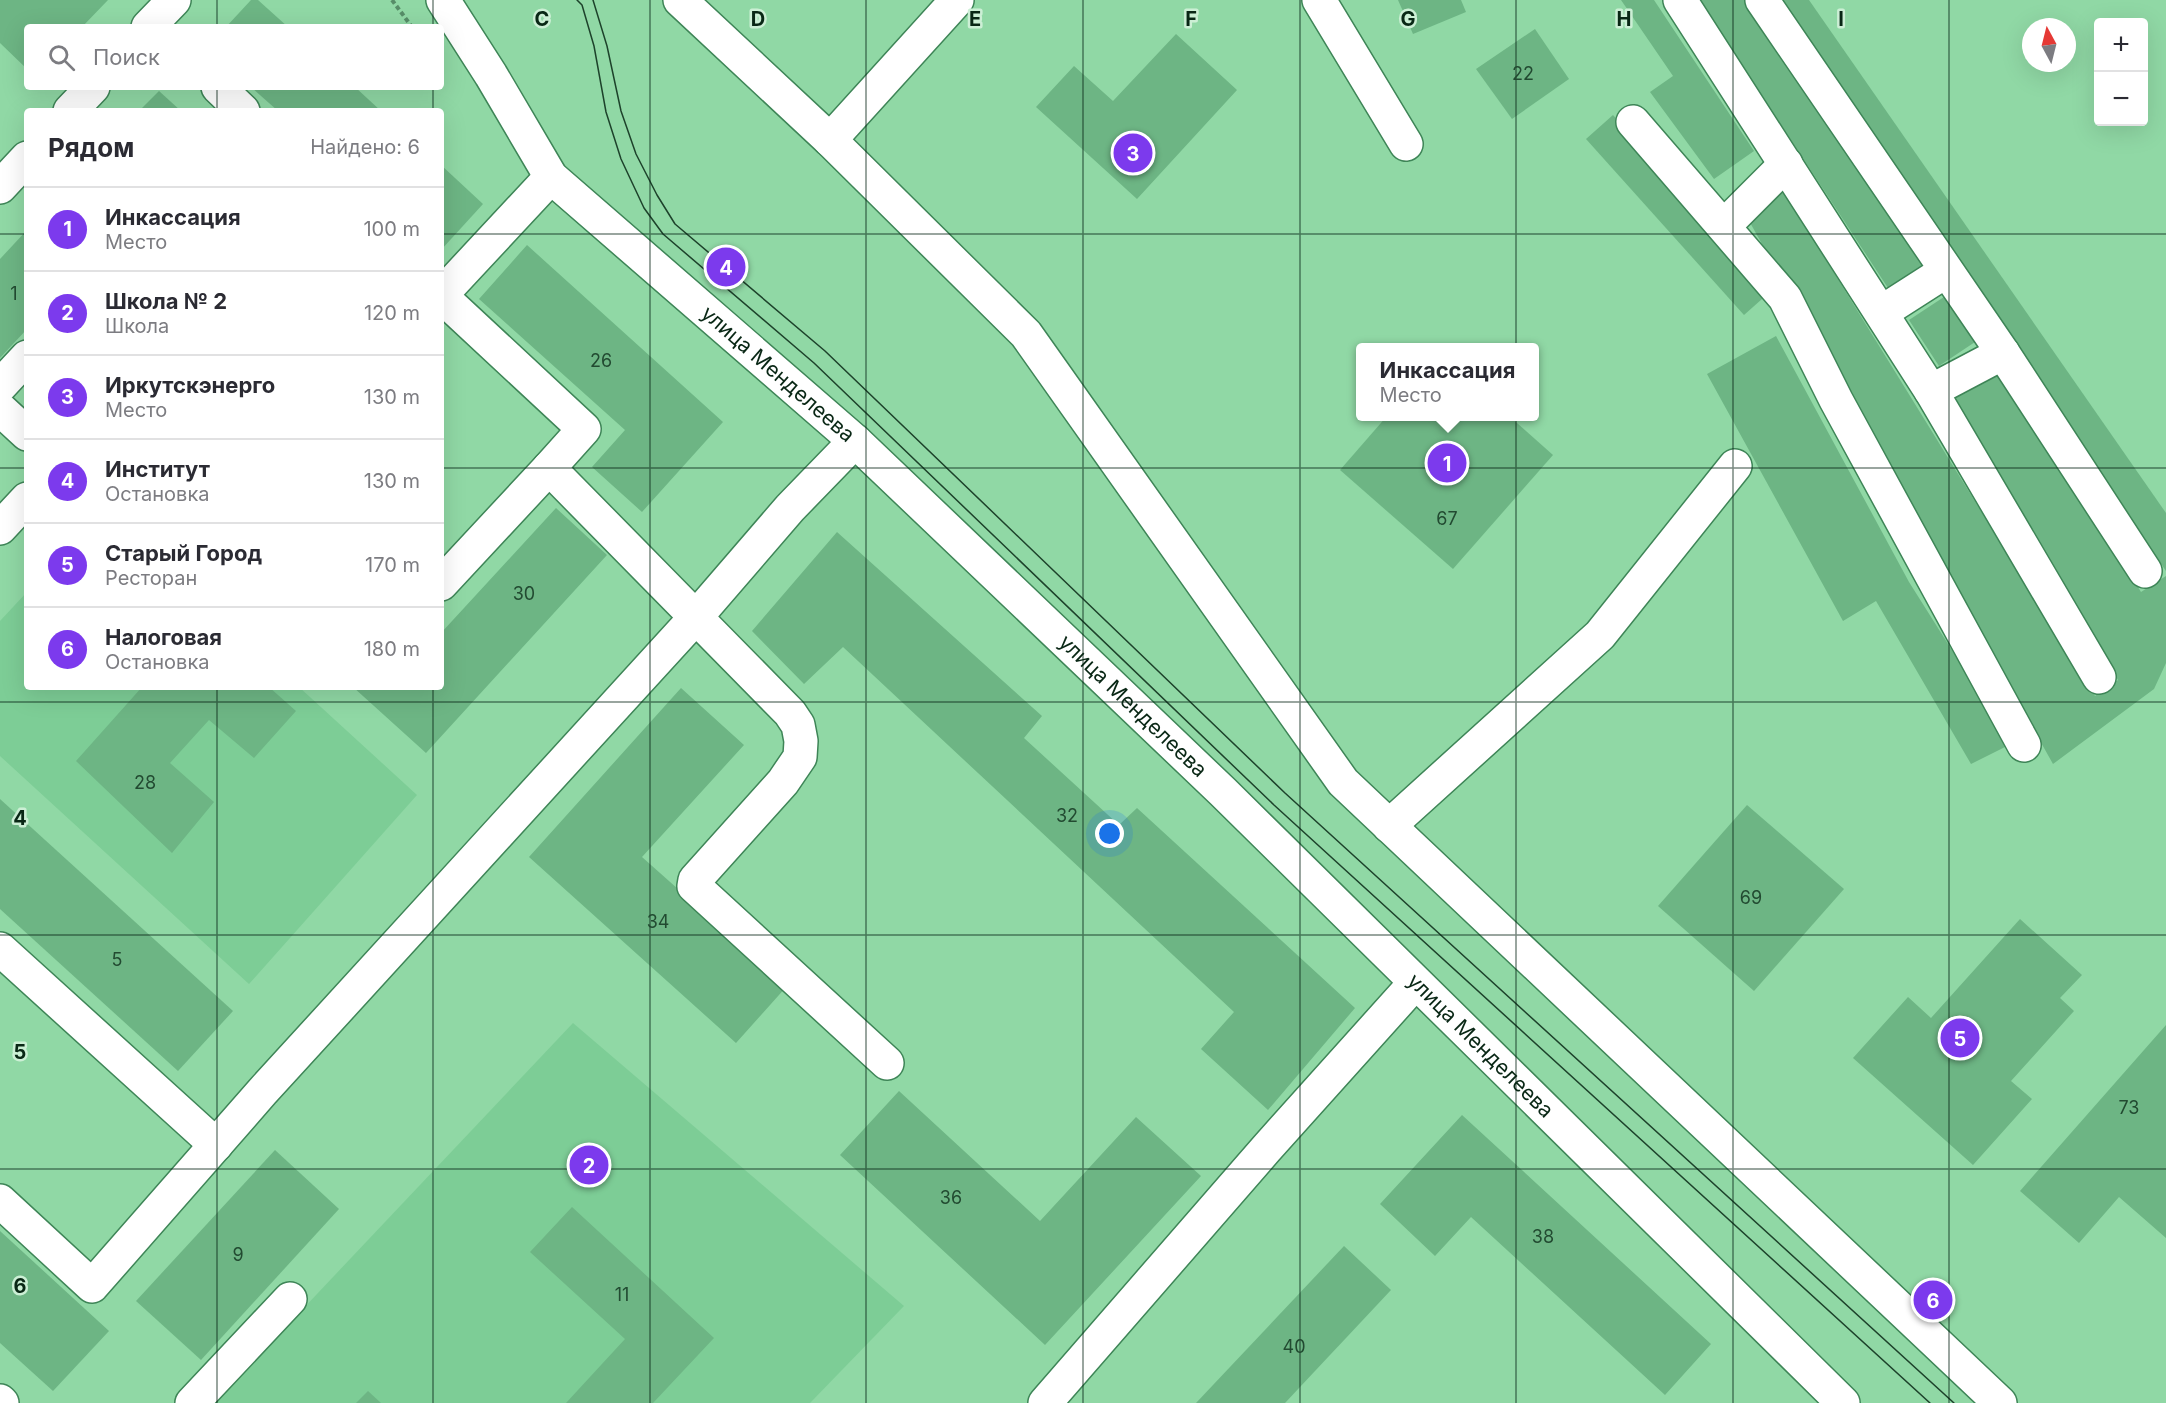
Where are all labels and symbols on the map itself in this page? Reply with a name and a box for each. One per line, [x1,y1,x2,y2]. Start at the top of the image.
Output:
text: C [535,7,549,31]
text: D [751,7,765,31]
text: E [969,7,981,31]
text: F [1185,7,1197,31]
text: G [1400,7,1416,31]
text: H [1617,7,1631,31]
text: I [1838,7,1844,31]
north arrow [2022,18,2076,72]
house number: 22 [1512,63,1534,84]
pin: 3 [1114,130,1152,176]
pin: 4 [706,244,746,290]
house number: 1 [10,283,18,304]
street label: улица Менделеева [696,300,860,447]
house number: 26 [590,350,612,371]
pin: 1 [1428,440,1466,486]
house number: 67 [1436,508,1458,529]
house number: 30 [513,583,535,604]
street label: улица Менделеева [1054,629,1212,782]
house number: 28 [134,772,156,793]
house number: 32 [1056,805,1078,826]
text: 4 [13,806,27,830]
your location [1095,819,1124,848]
house number: 69 [1740,887,1762,908]
house number: 34 [647,911,669,932]
house number: 5 [112,949,122,970]
street label: улица Менделеева [1403,968,1559,1123]
pin: 5 [1940,1016,1980,1060]
text: 5 [14,1040,26,1064]
house number: 73 [2118,1097,2140,1118]
pin: 2 [570,1142,608,1188]
house number: 36 [940,1187,962,1208]
house number: 38 [1532,1226,1554,1247]
house number: 9 [232,1244,244,1265]
text: 6 [14,1274,27,1298]
pin: 6 [1914,1278,1952,1322]
house number: 11 [615,1284,629,1305]
house number: 40 [1283,1336,1305,1357]

